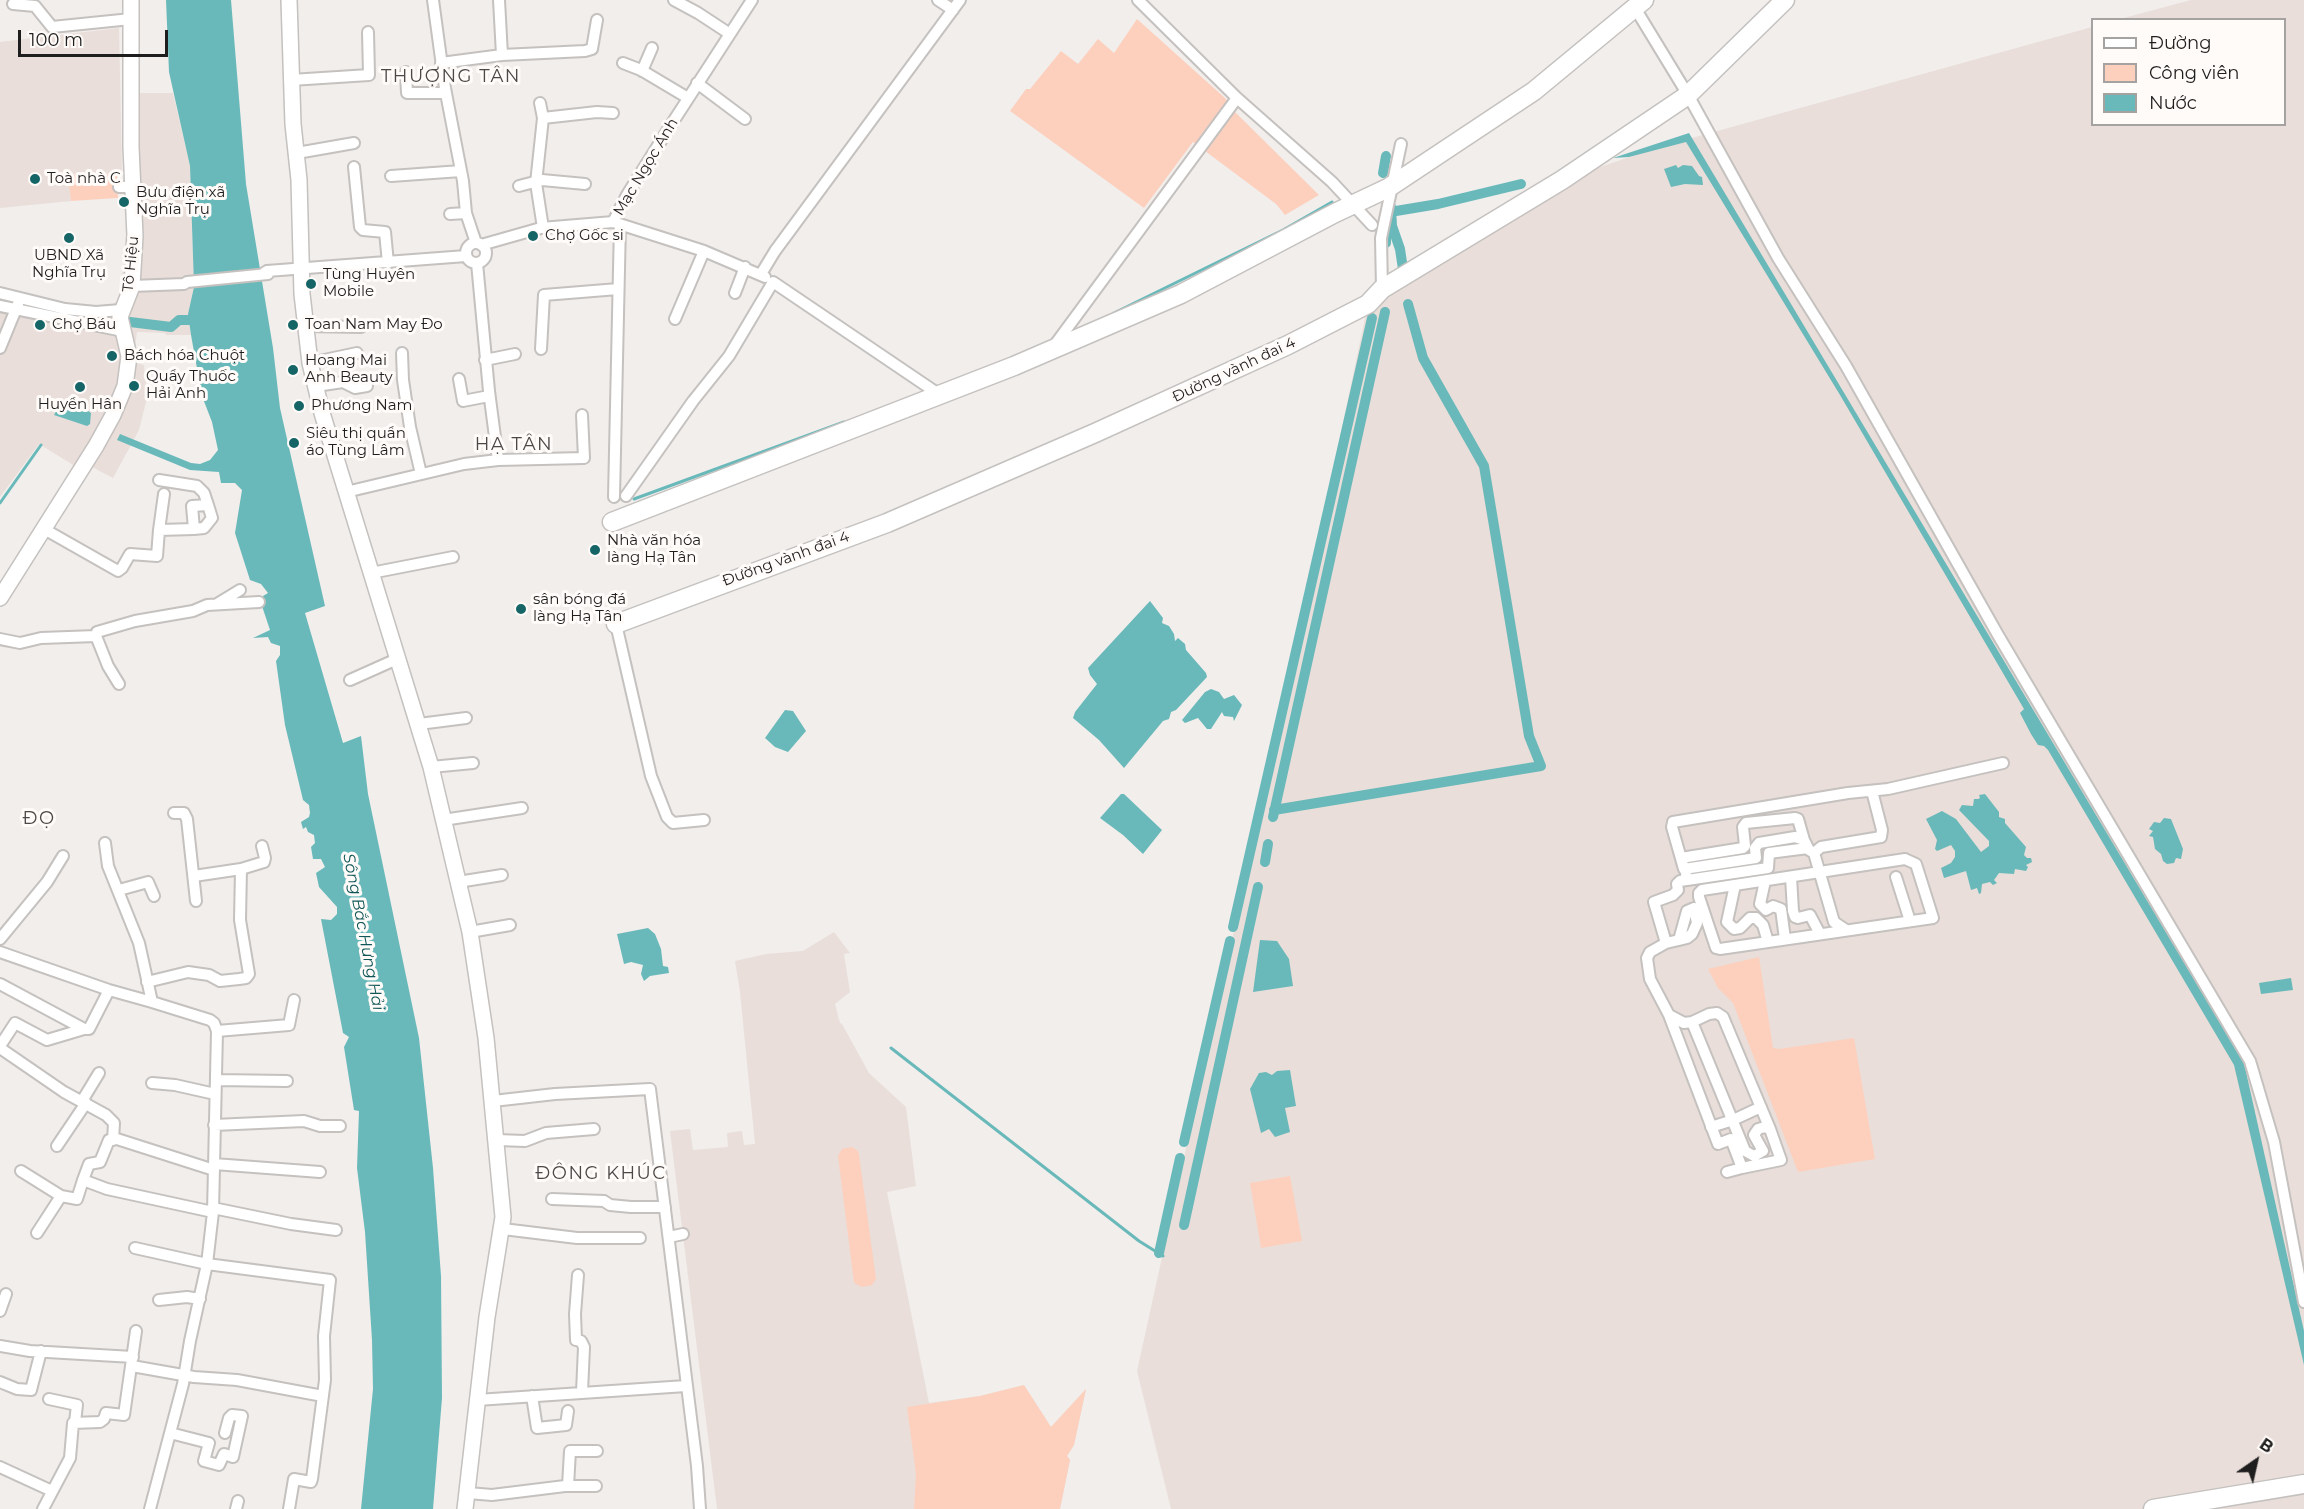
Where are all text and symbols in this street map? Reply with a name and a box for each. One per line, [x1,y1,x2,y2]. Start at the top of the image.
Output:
scale bar [21,18,171,56]
legend [2091,18,2286,126]
text: 100 m [29,29,83,51]
text: Đường [2149,32,2212,54]
text: Công viên [2149,62,2240,84]
district label: THƯỢNG TÂN [381,66,521,88]
text: Nước [2149,92,2197,114]
street label: Mạc Ngọc Ánh [610,115,682,219]
place label: Toà nhà C [47,170,121,188]
marker: Toà nhà C [28,172,42,186]
place label: Bưu điện xã Nghĩa Trụ [136,184,225,219]
marker: Bưu điện xã Nghĩa Trụ [117,195,131,209]
place label: Chợ Gốc si [545,227,624,245]
marker: Chợ Gốc si [526,229,540,243]
marker: UBND Xã Nghĩa Trụ [62,231,76,245]
street label: Tô Hiệu [119,235,143,293]
place label: UBND Xã Nghĩa Trụ [32,247,106,282]
place label: Tùng Huyên Mobile [323,266,415,301]
marker: Tùng Huyên Mobile [304,277,318,291]
place label: Chợ Báu [52,316,116,334]
place label: Toan Nam May Đo [305,316,443,334]
marker: Chợ Báu [33,318,47,332]
marker: Toan Nam May Đo [286,318,300,332]
street label: Đường vành đai 4 [1170,334,1298,406]
place label: Bách hóa Chuột [124,347,245,365]
marker: Bách hóa Chuột [105,349,119,363]
place label: Hoang Mai Anh Beauty [305,352,393,387]
marker: Hoang Mai Anh Beauty [286,363,300,377]
place label: Quầy Thuốc Hải Anh [146,368,236,403]
marker: Quầy Thuốc Hải Anh [127,379,141,393]
marker: Huyền Hân [73,380,87,394]
place label: Huyền Hân [38,396,122,414]
place label: Phương Nam [311,397,412,415]
marker: Phương Nam [292,399,306,413]
place label: Siêu thị quần áo Tùng Lâm [306,425,406,460]
district label: HẠ TÂN [475,434,553,456]
marker: Siêu thị quần áo Tùng Lâm [287,436,301,450]
street label: Đường vành đai 4 [720,528,852,590]
place label: Nhà văn hóa làng Hạ Tân [607,532,701,567]
marker: Nhà văn hóa làng Hạ Tân [588,543,602,557]
place label: sân bóng đá làng Hạ Tân [533,591,626,626]
marker: sân bóng đá làng Hạ Tân [514,602,528,616]
district label: ĐỌ [22,808,56,830]
water label: Sông Bắc Hưng Hải [338,852,388,1012]
district label: ĐÔNG KHÚC [535,1163,667,1185]
north arrow [2226,1431,2286,1491]
text: B [2256,1434,2277,1457]

